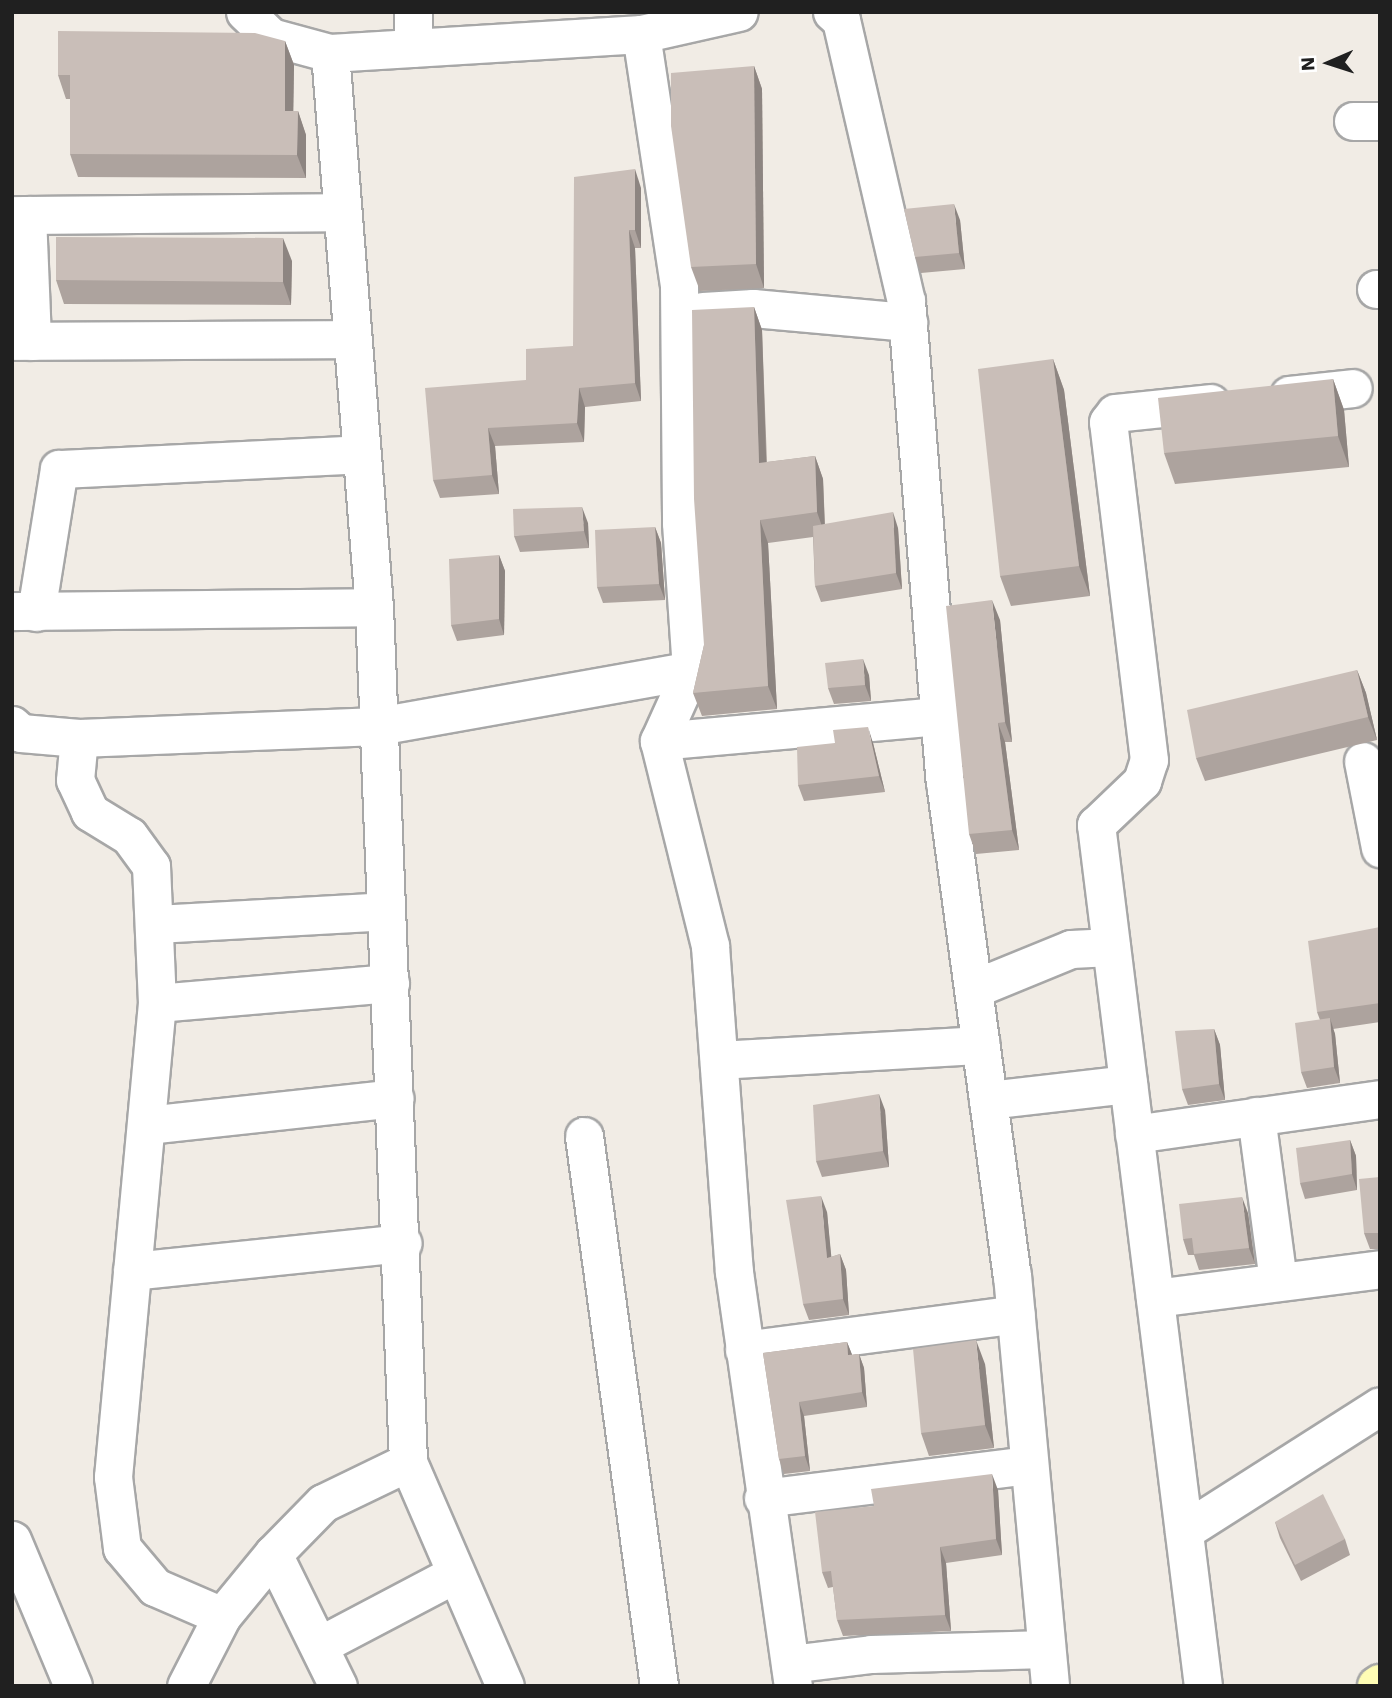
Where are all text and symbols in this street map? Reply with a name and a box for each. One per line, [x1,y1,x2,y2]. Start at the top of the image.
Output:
north arrow [1294,28,1364,98]
text: N [1296,56,1319,72]

